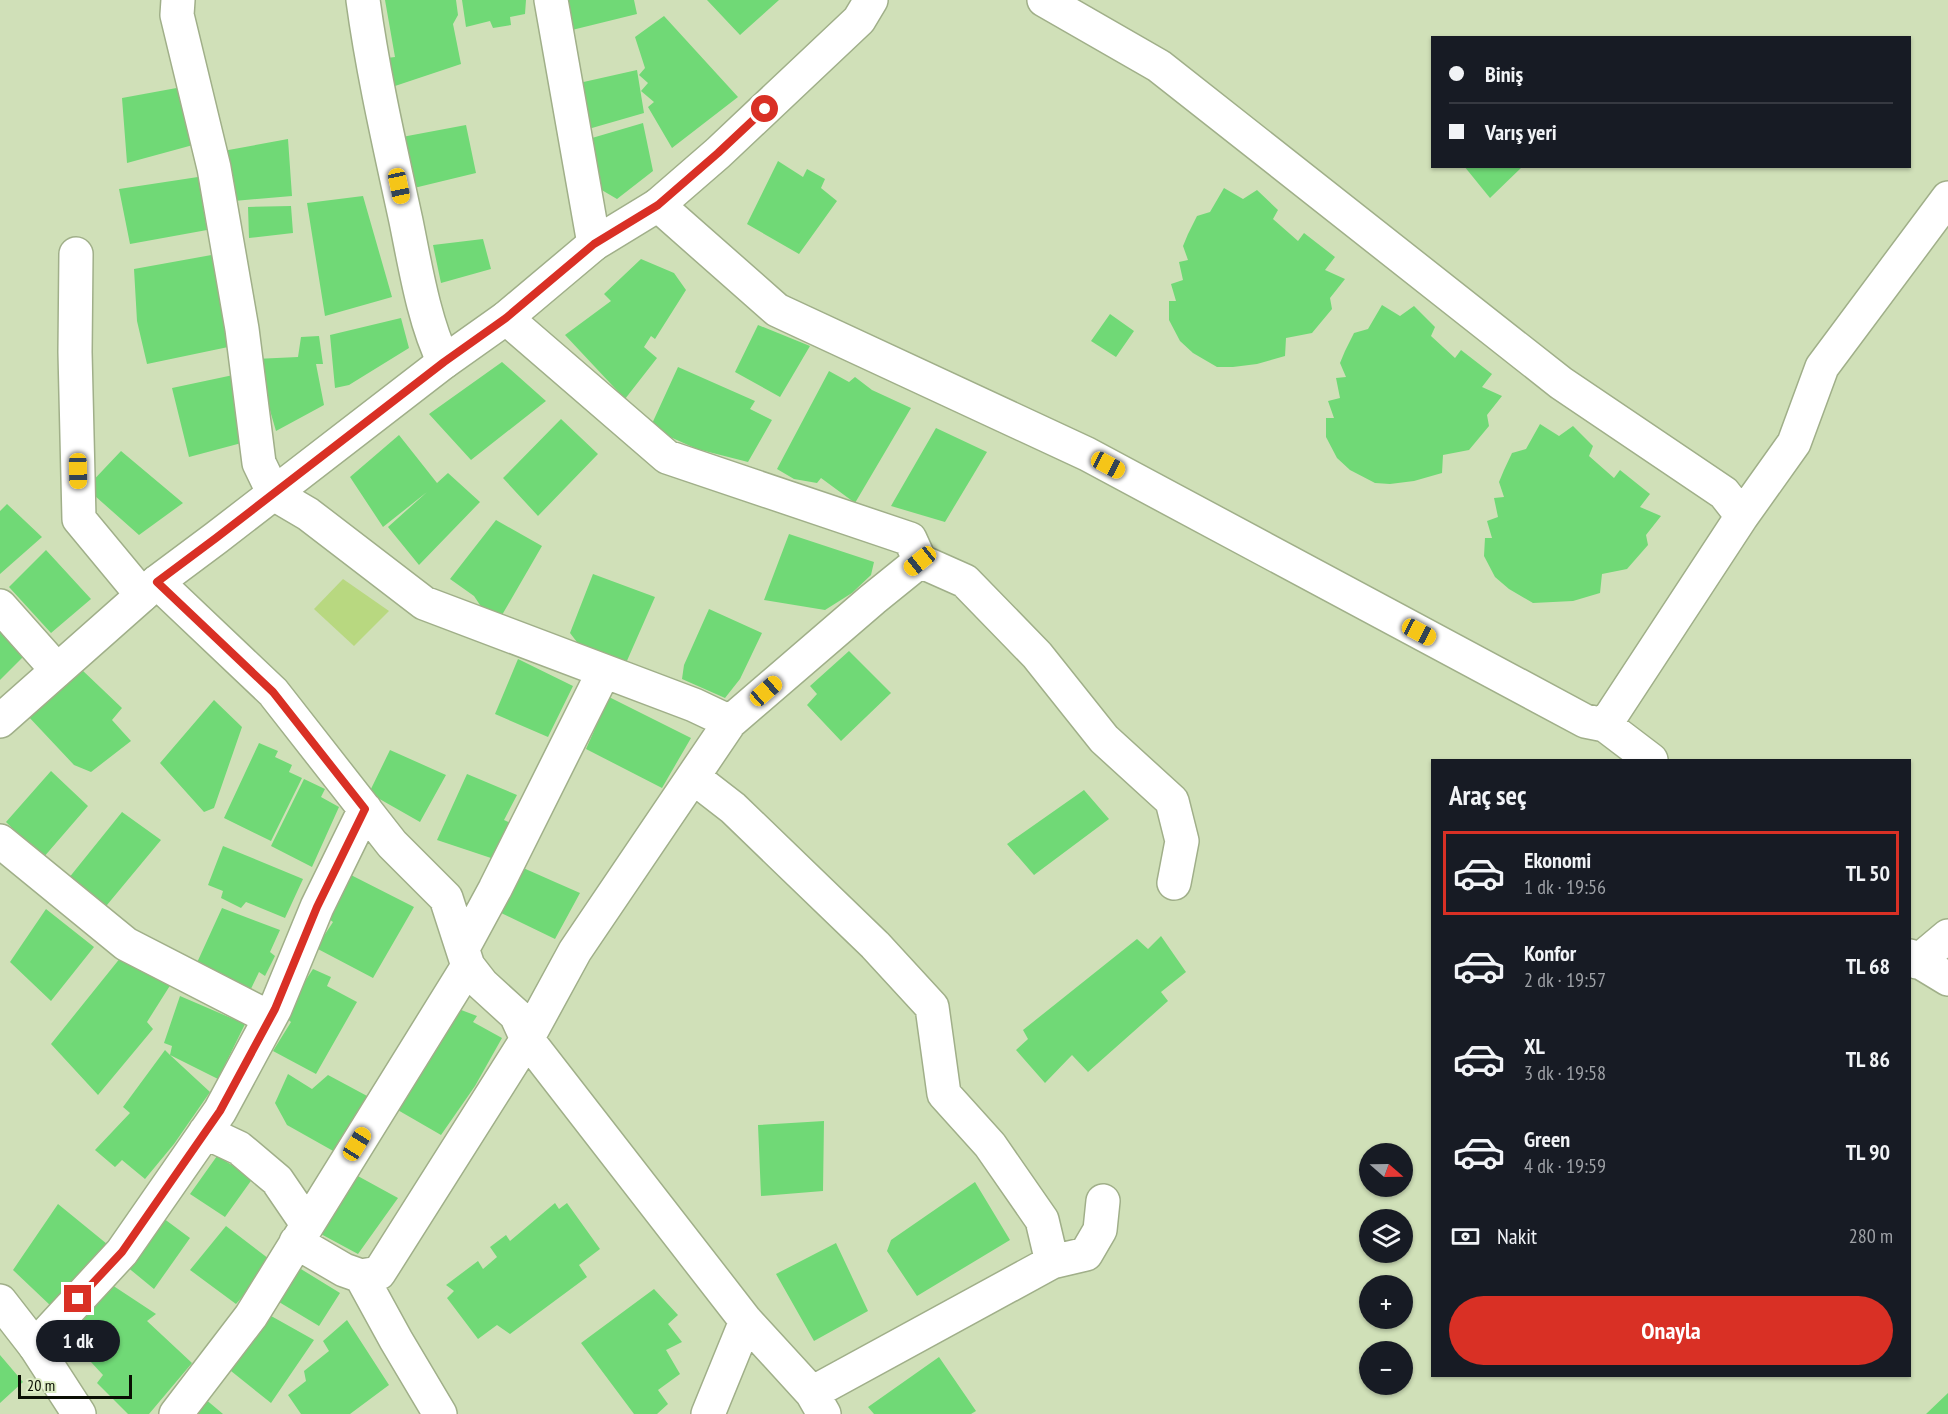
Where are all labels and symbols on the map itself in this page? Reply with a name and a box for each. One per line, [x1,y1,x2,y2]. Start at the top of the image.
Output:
route start [751,95,778,122]
car [386,167,412,205]
car [1088,449,1128,481]
car [69,453,87,489]
car [900,543,940,579]
car [1399,616,1439,648]
car [747,672,785,710]
car [340,1124,374,1164]
north arrow [1359,1143,1413,1197]
route end [64,1285,91,1312]
callout: 1 dk [36,1320,120,1362]
scale bar [18,1372,132,1400]

